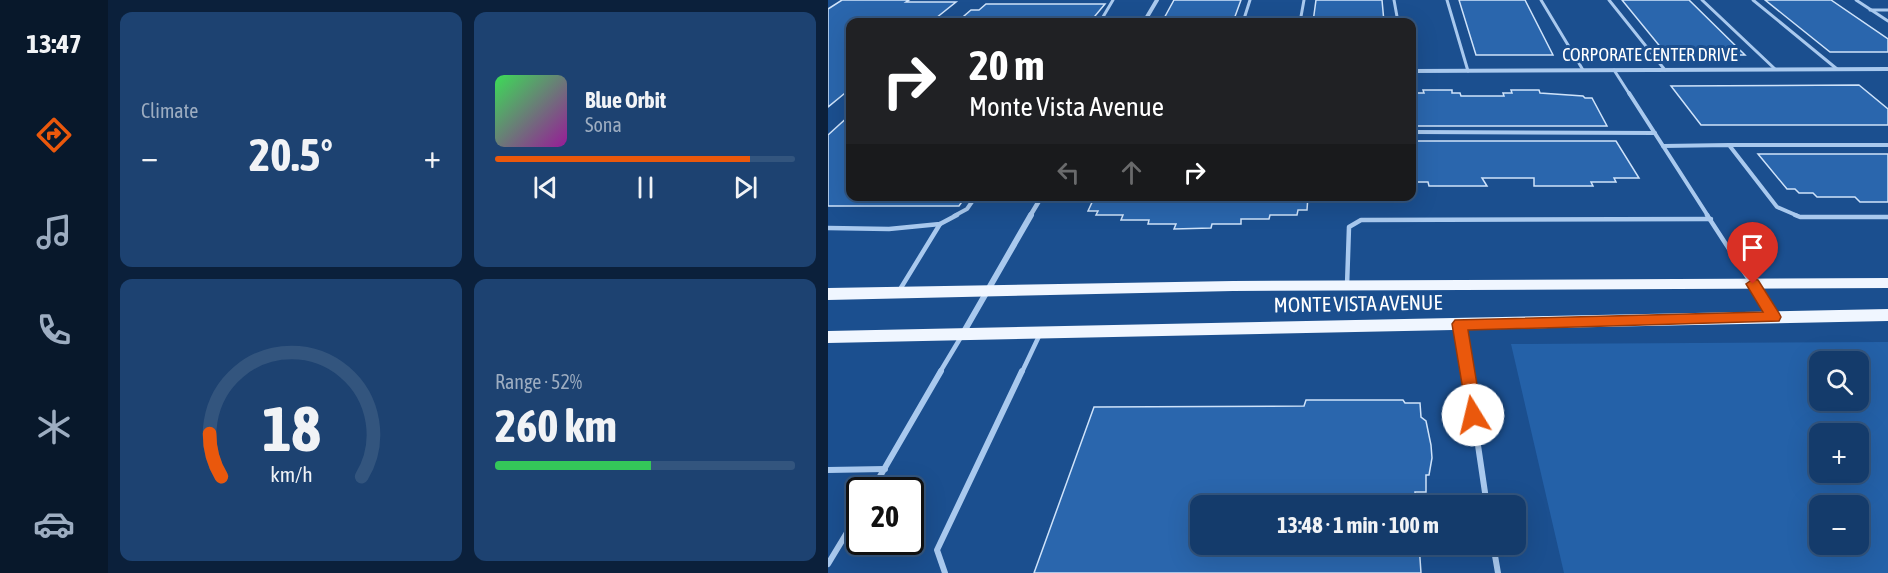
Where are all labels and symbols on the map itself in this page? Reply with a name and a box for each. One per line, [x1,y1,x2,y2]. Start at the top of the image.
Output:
street label: CORPORATE CENTER DRIVE [1562,44,1738,65]
pin [1727,222,1778,284]
street label: MONTE VISTA AVENUE [1273,290,1443,316]
position arrow [1441,383,1505,447]
speed limit sign: 20 [846,477,924,555]

